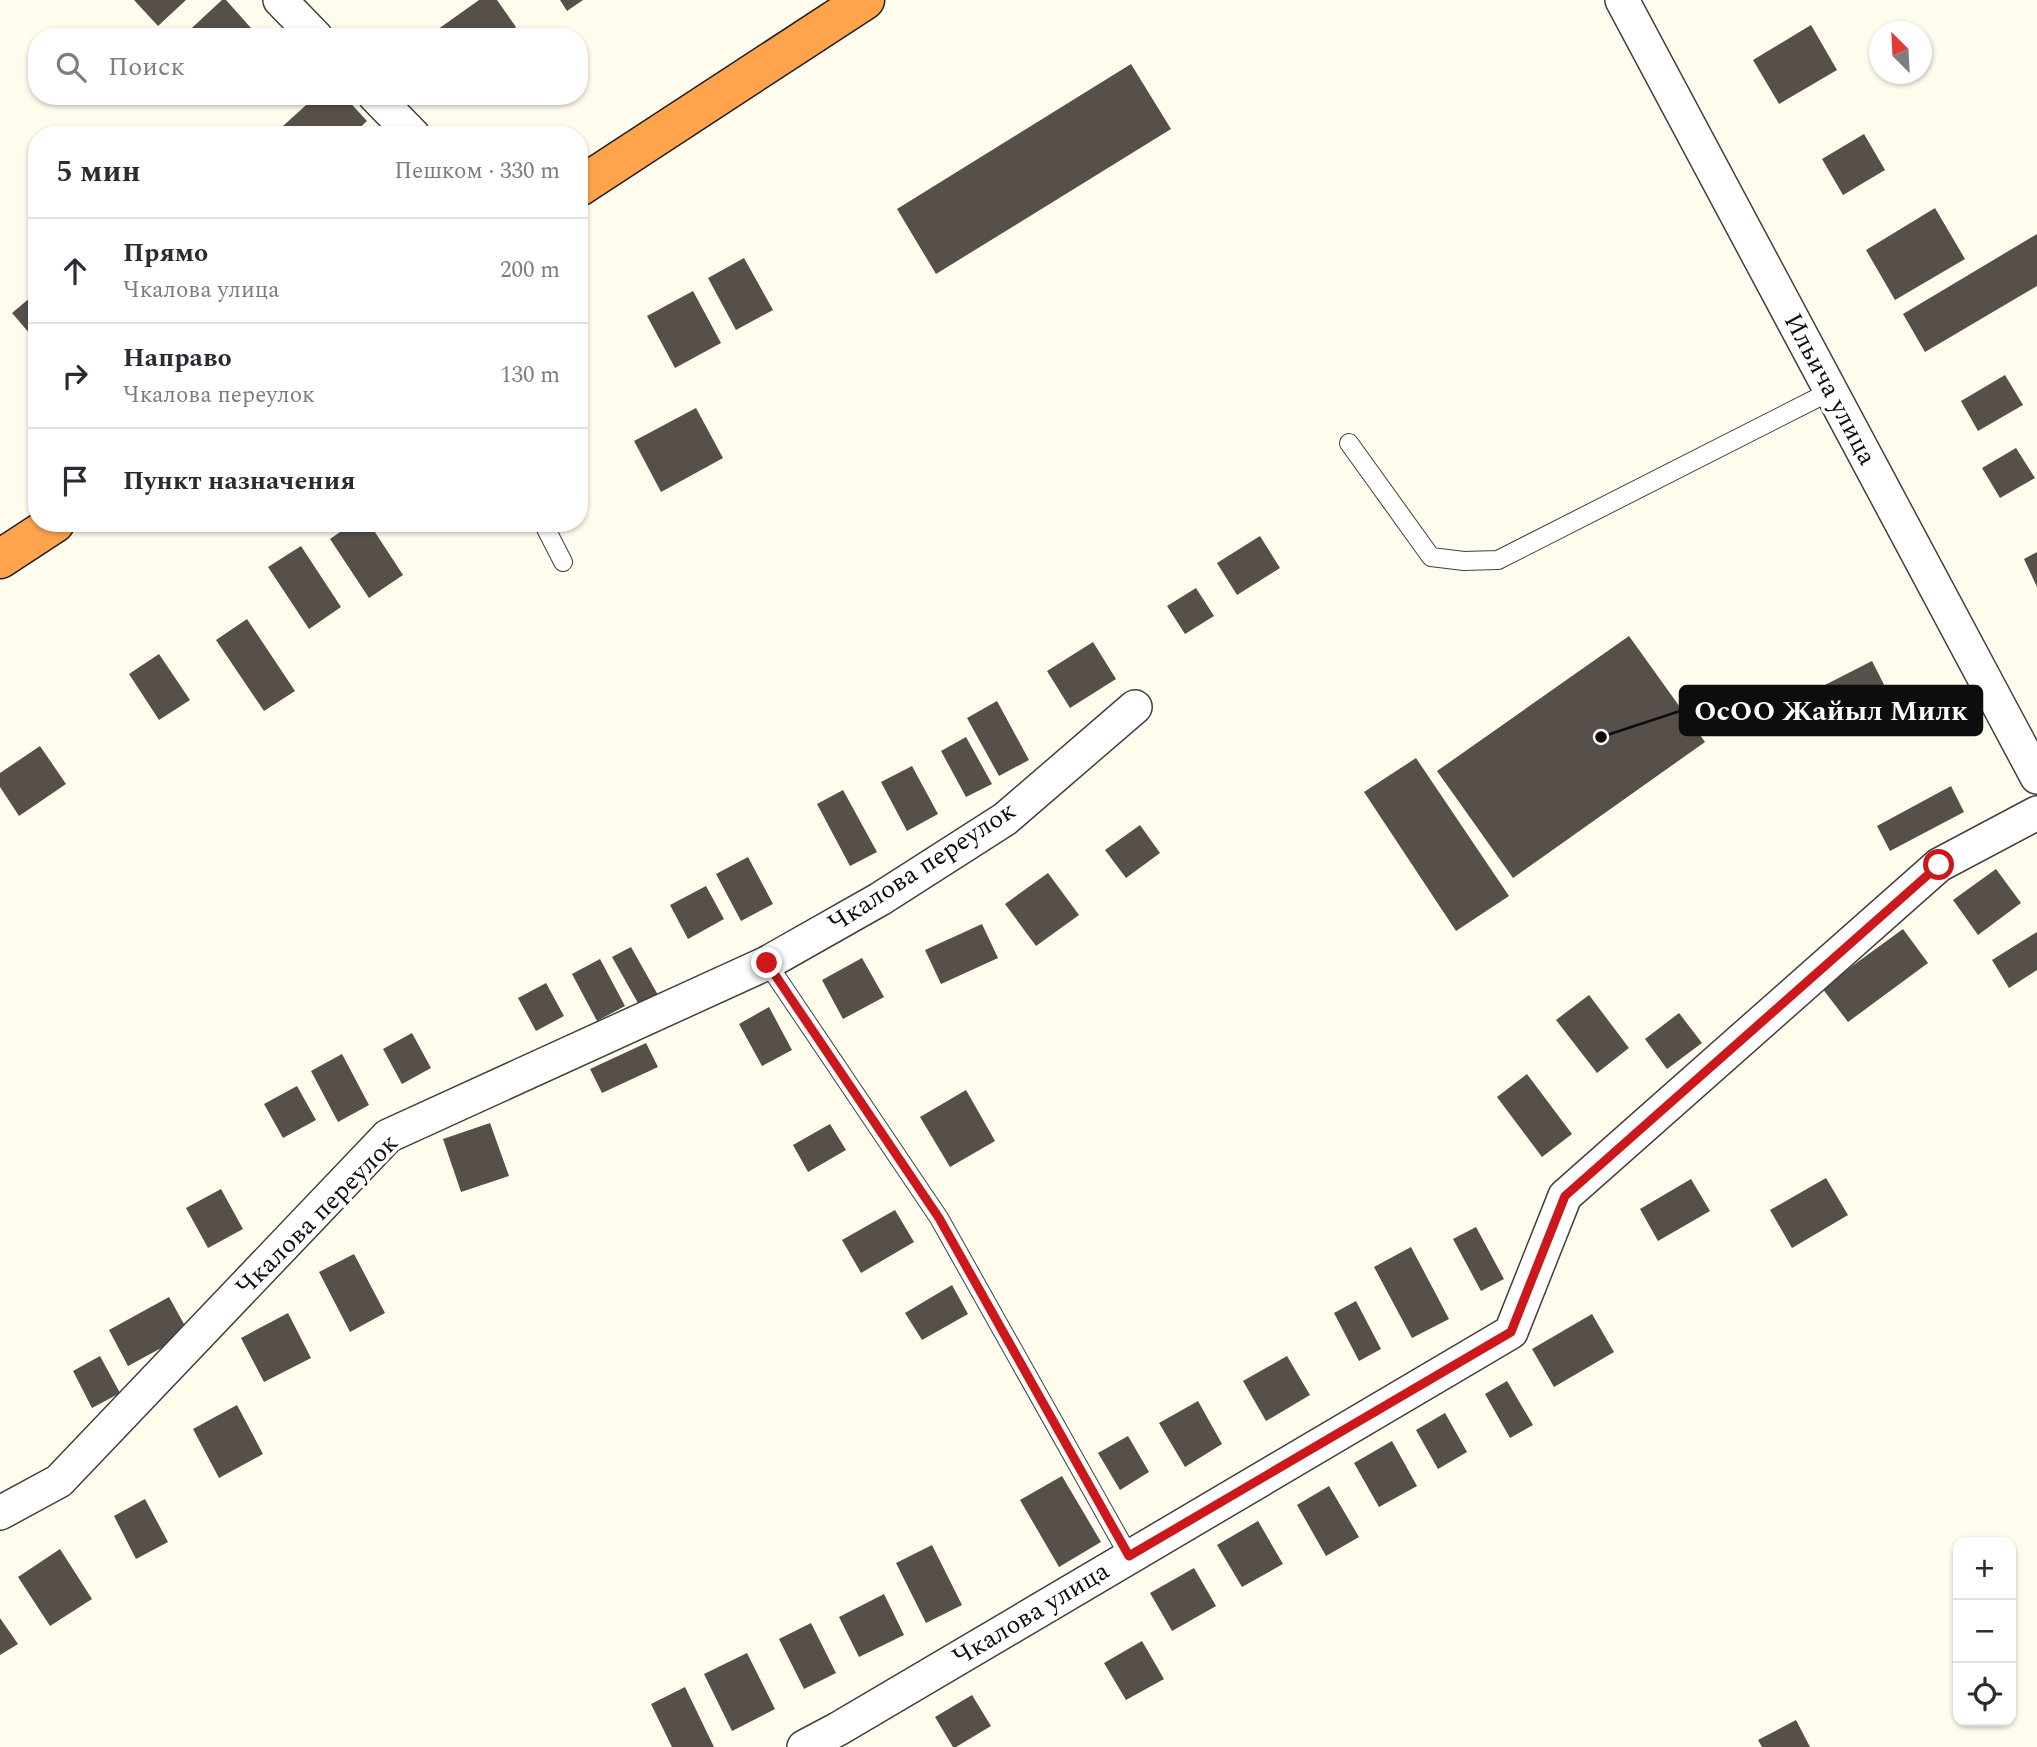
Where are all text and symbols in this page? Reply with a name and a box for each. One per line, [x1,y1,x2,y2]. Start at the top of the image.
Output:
north arrow [1869,21,1932,84]
search box [28,28,588,105]
text: Поиск [108,47,185,87]
icon: search [52,48,90,86]
text: 5 мин [56,149,141,195]
text: Пешком · 330 m [394,154,560,189]
text: Прямо [123,233,208,273]
icon: ahead [56,252,94,290]
text: 200 m [500,253,560,288]
text: Чкалова улица [123,273,279,308]
street label: Ильича улица [1773,306,1887,473]
text: Направо [123,338,232,378]
icon: right [56,357,94,395]
text: 130 m [500,358,560,393]
text: Чкалова переулок [123,378,315,413]
text: Пункт назначения [123,461,356,501]
icon: arrive [56,462,94,500]
callout: ОсОО Жайыл Милк [1680,686,1982,735]
text: ОсОО Жайыл Милк [1694,690,1968,733]
street label: Чкалова переулок [820,791,1024,943]
route start [1923,849,1954,880]
route end [751,947,782,978]
street label: Чкалова переулок [226,1124,408,1306]
map controls [1953,1537,2016,1726]
button: + [1953,1537,2016,1600]
street label: Чкалова улица [945,1551,1117,1677]
button: − [1953,1600,2016,1663]
button: locate [1953,1663,2016,1726]

